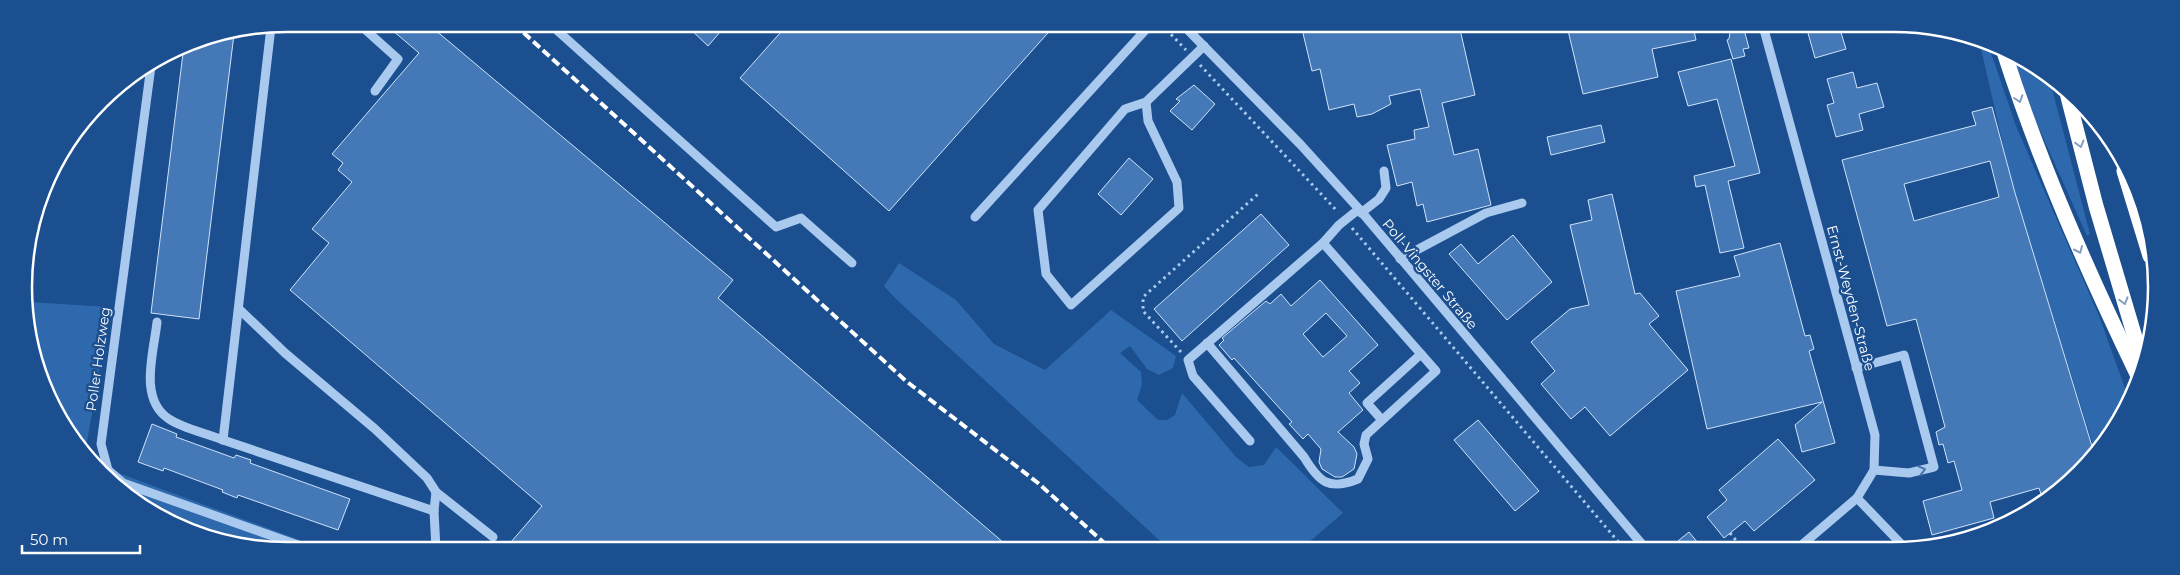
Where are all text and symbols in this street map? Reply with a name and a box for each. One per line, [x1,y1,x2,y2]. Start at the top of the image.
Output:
one-way arrow [2013,94,2023,102]
one-way arrow [2074,140,2085,149]
street label: Poll-Vingster Straße [1378,215,1482,333]
street label: Ernst-Weyden-Straße [1823,223,1879,373]
one-way arrow [2072,245,2083,254]
one-way arrow [2119,296,2129,304]
street label: Poller Holzweg [82,306,114,412]
one-way arrow [1918,465,1926,476]
scale bar [22,522,140,554]
text: 50 m [30,530,68,549]

